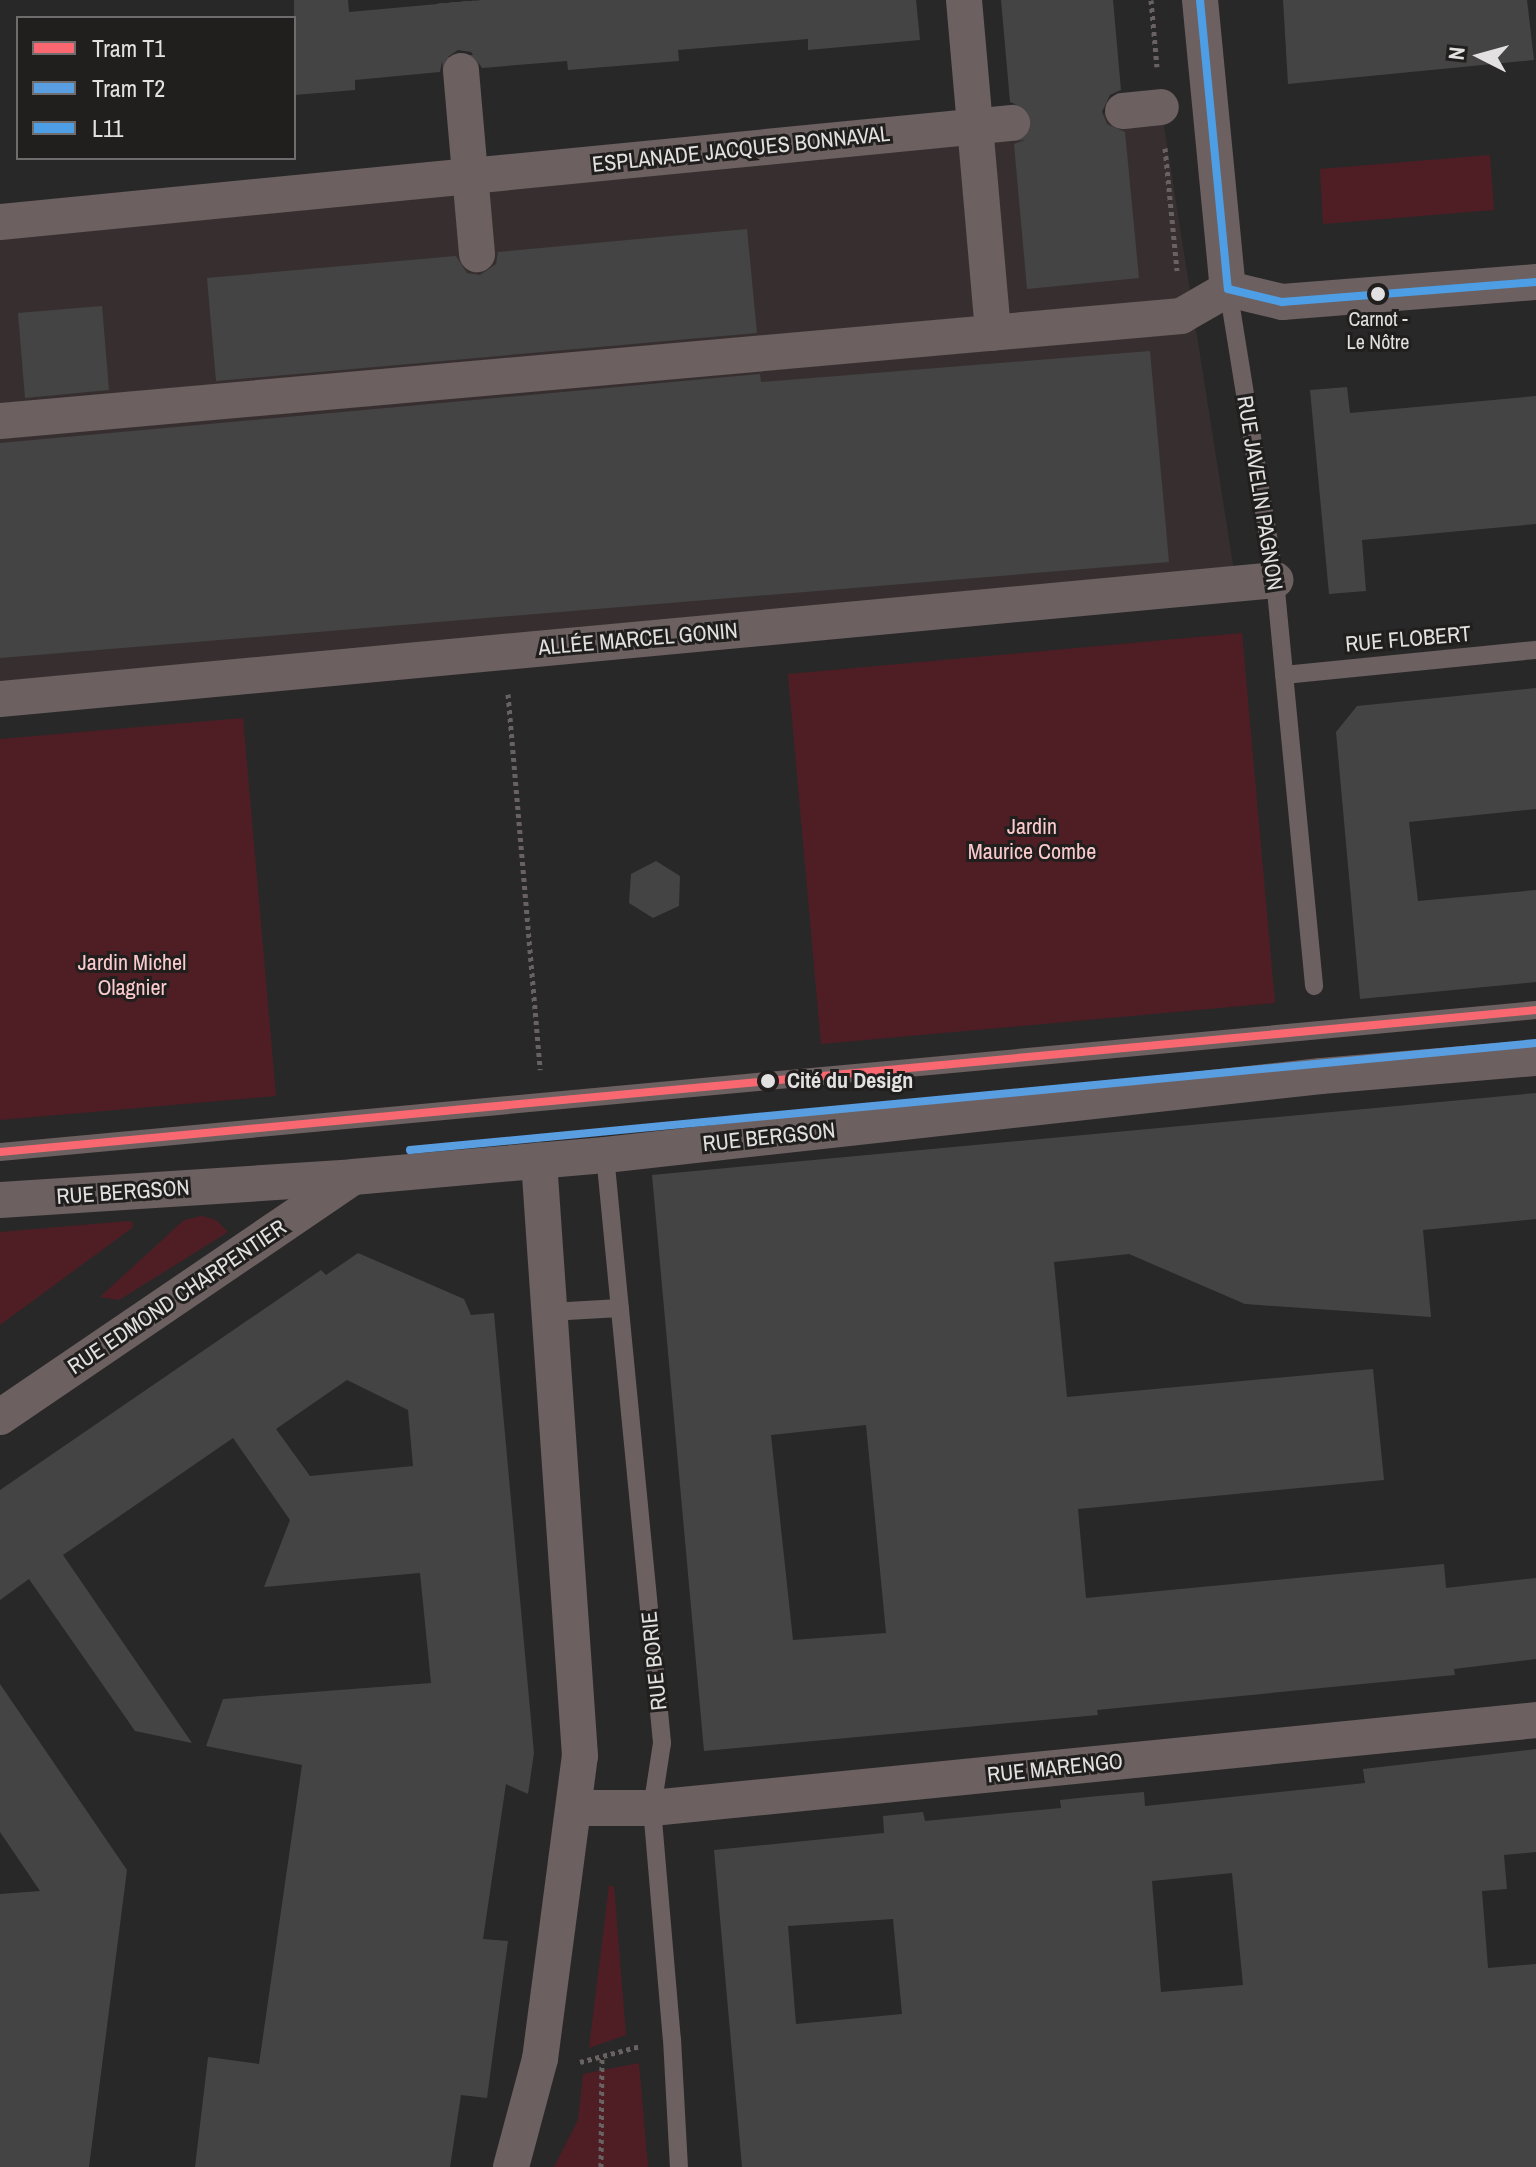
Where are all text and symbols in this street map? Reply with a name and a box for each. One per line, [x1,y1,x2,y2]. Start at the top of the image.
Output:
legend [16,16,296,160]
north arrow [1440,16,1520,96]
text: Tram T1 [92,32,165,64]
text: N [1441,45,1472,62]
text: Tram T2 [92,72,165,104]
text: L11 [92,112,123,144]
street label: ESPLANADE JACQUES BONNAVAL [591,120,891,178]
marker: Carnot - Le Nôtre [1370,286,1386,302]
place label: Carnot - Le Nôtre [1347,306,1409,353]
street label: RUE JAVELIN PAGNON [1232,394,1288,592]
street label: ALLÉE MARCEL GONIN [537,617,739,661]
street label: RUE FLOBERT [1344,620,1472,658]
park label: Jardin Maurice Combe [968,813,1096,864]
park label: Jardin Michel Olagnier [78,949,186,1000]
place label: Cité du Design [787,1068,913,1094]
marker: Cité du Design [756,1069,780,1093]
street label: RUE BERGSON [701,1117,837,1157]
street label: RUE BERGSON [56,1174,190,1210]
street label: RUE EDMOND CHARPENTIER [63,1214,291,1380]
street label: RUE BORIE [636,1610,672,1712]
street label: RUE MARENGO [986,1748,1124,1788]

